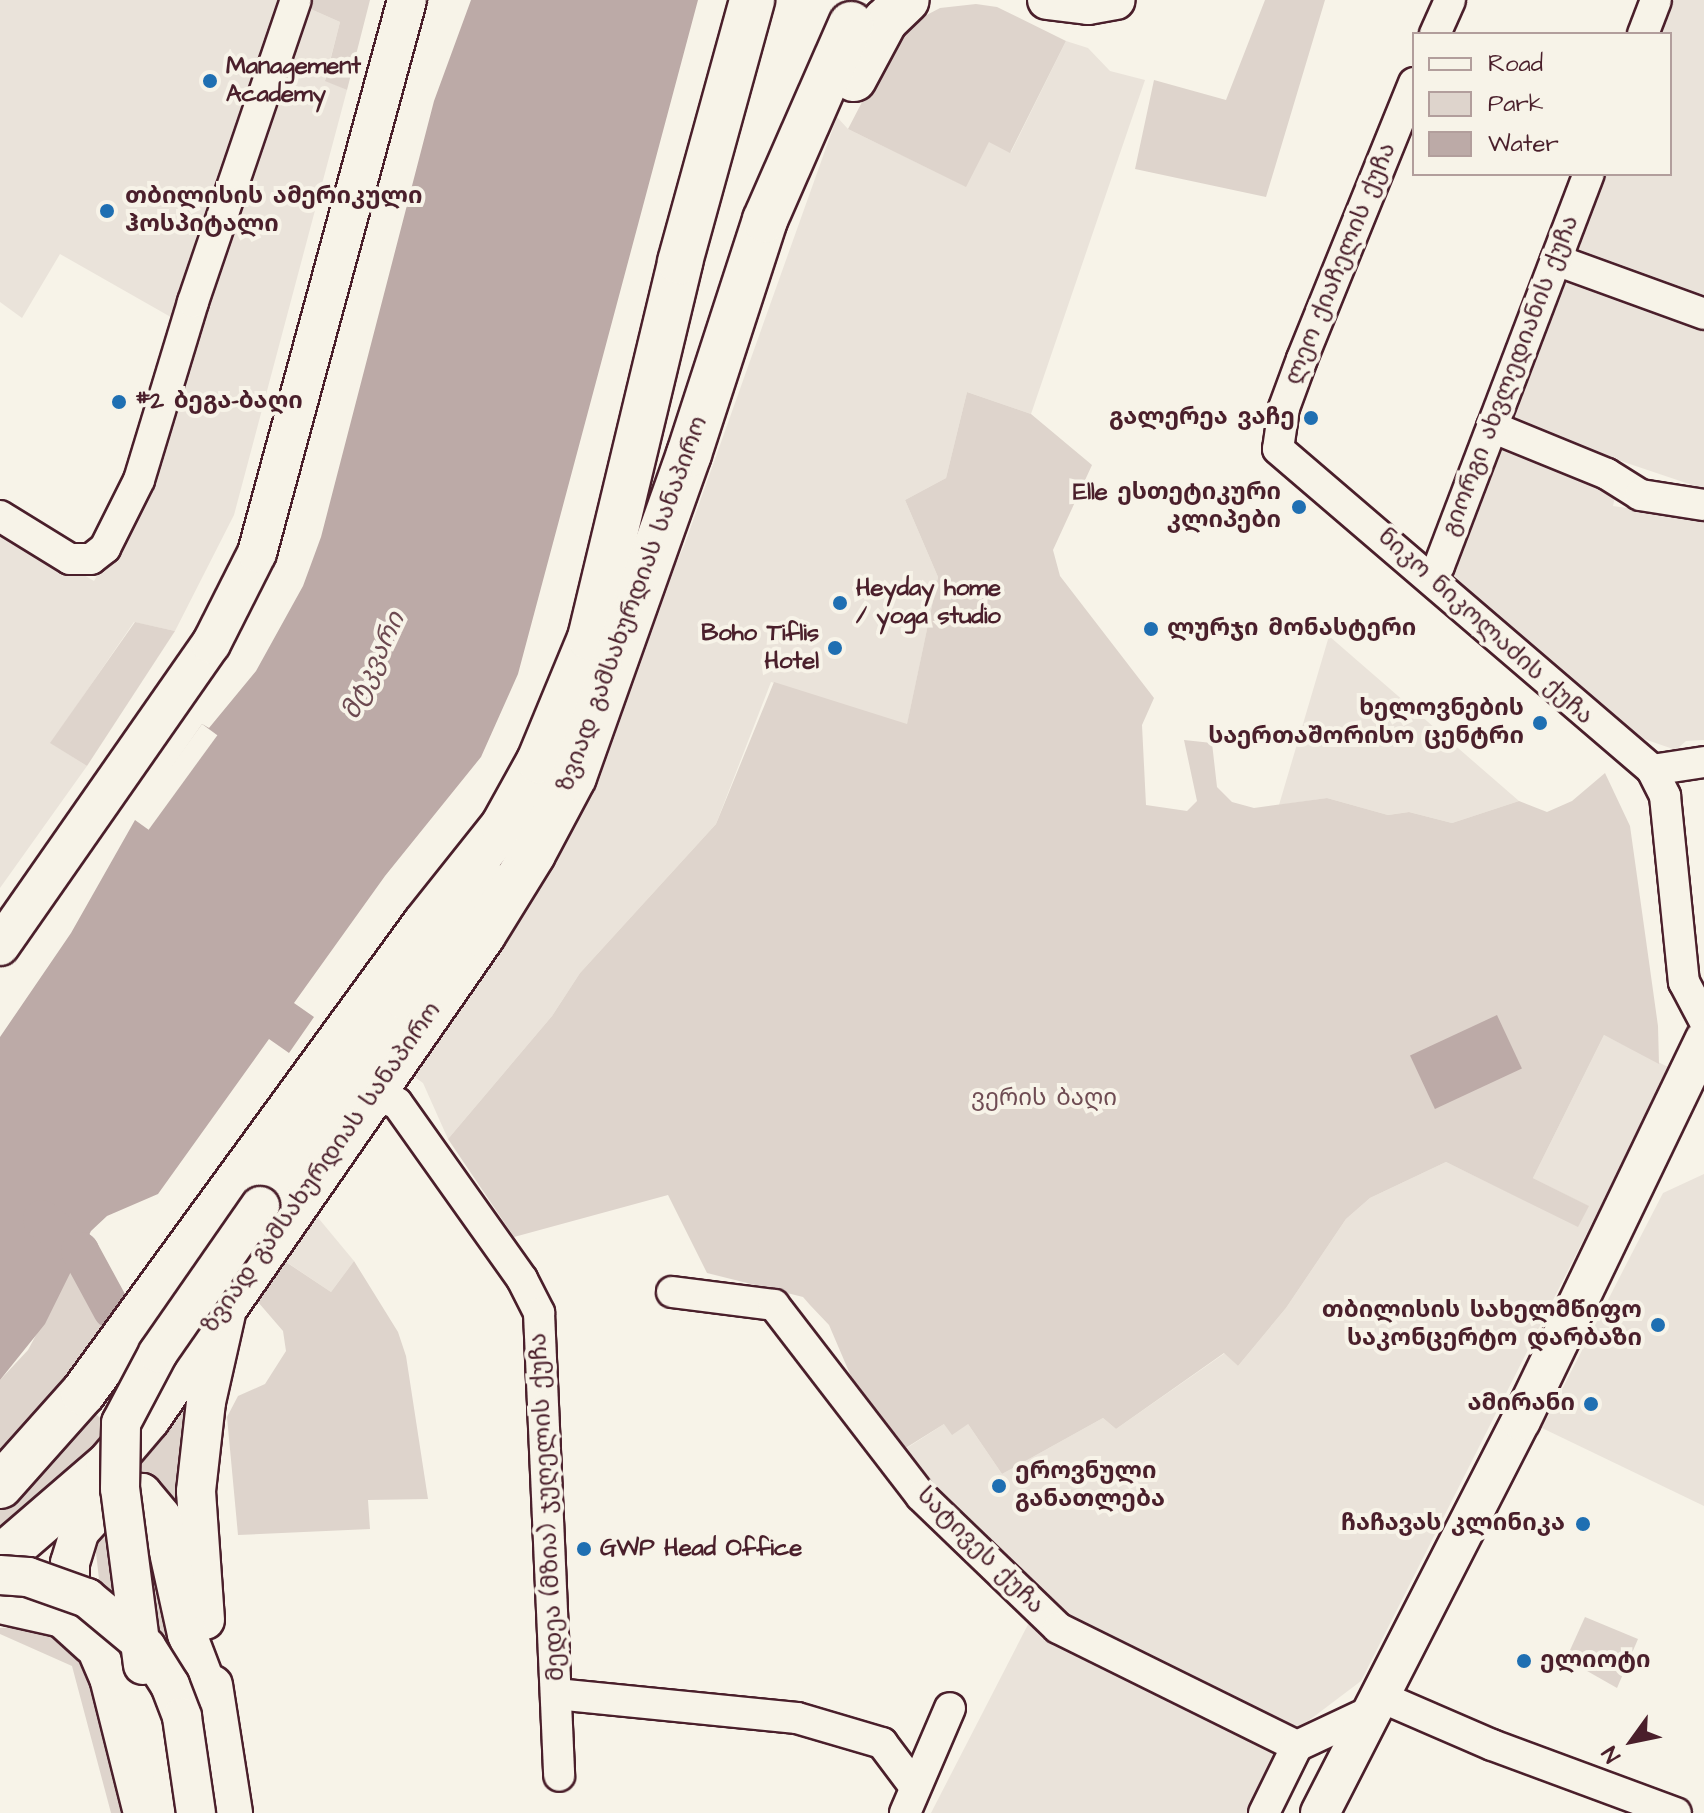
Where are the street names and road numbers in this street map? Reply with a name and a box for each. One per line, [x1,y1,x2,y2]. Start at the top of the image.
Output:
street label: ლეო ქიაჩელის ქუჩა [1279,139,1403,389]
street label: გიორგი ახვლედიანის ქუჩა [1436,212,1586,540]
street label: ზვიად გამსახურდიას სანაპირო [552,413,714,795]
street label: ნიკო ნიკოლაძის ქუჩა [1371,523,1599,731]
street label: ზვიად გამსახურდიას სანაპირო [196,997,448,1339]
street label: მედეა (მზია) ჯუღელის ქუჩა [524,1332,572,1682]
street label: სატივეს ქუჩა [911,1482,1049,1620]

